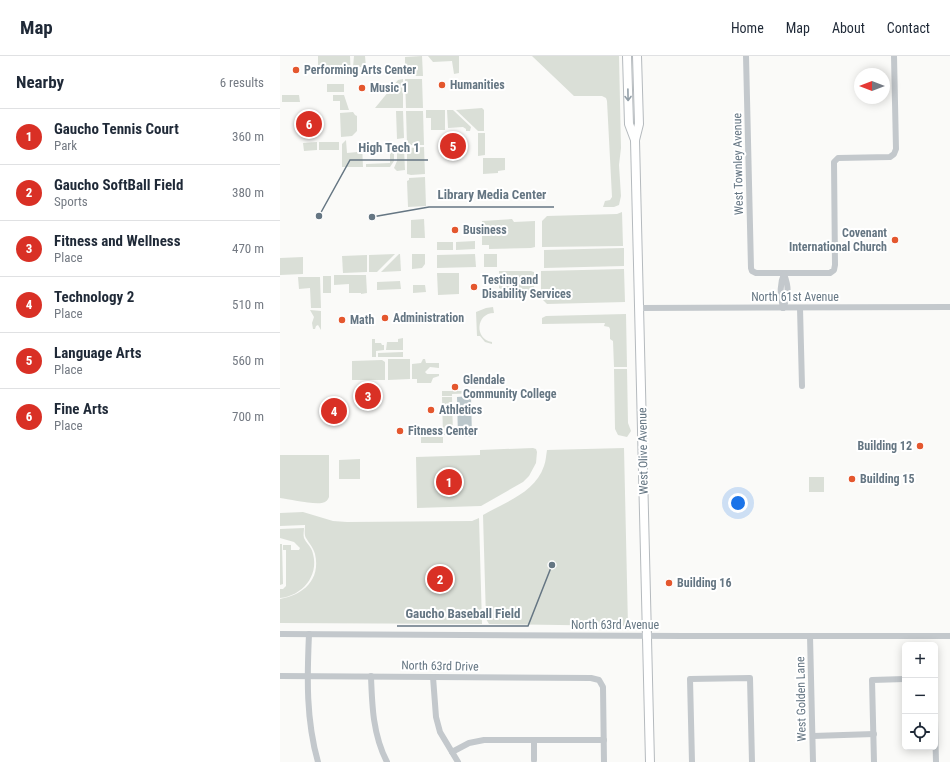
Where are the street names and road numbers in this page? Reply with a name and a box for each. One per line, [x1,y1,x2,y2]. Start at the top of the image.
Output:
street label: West Townley Avenue [730,112,746,215]
street label: North 61st Avenue [751,290,839,304]
street label: West Olive Avenue [635,407,651,495]
street label: North 63rd Avenue [571,618,659,632]
street label: West Golden Lane [793,656,809,742]
street label: North 63rd Drive [401,658,479,674]

